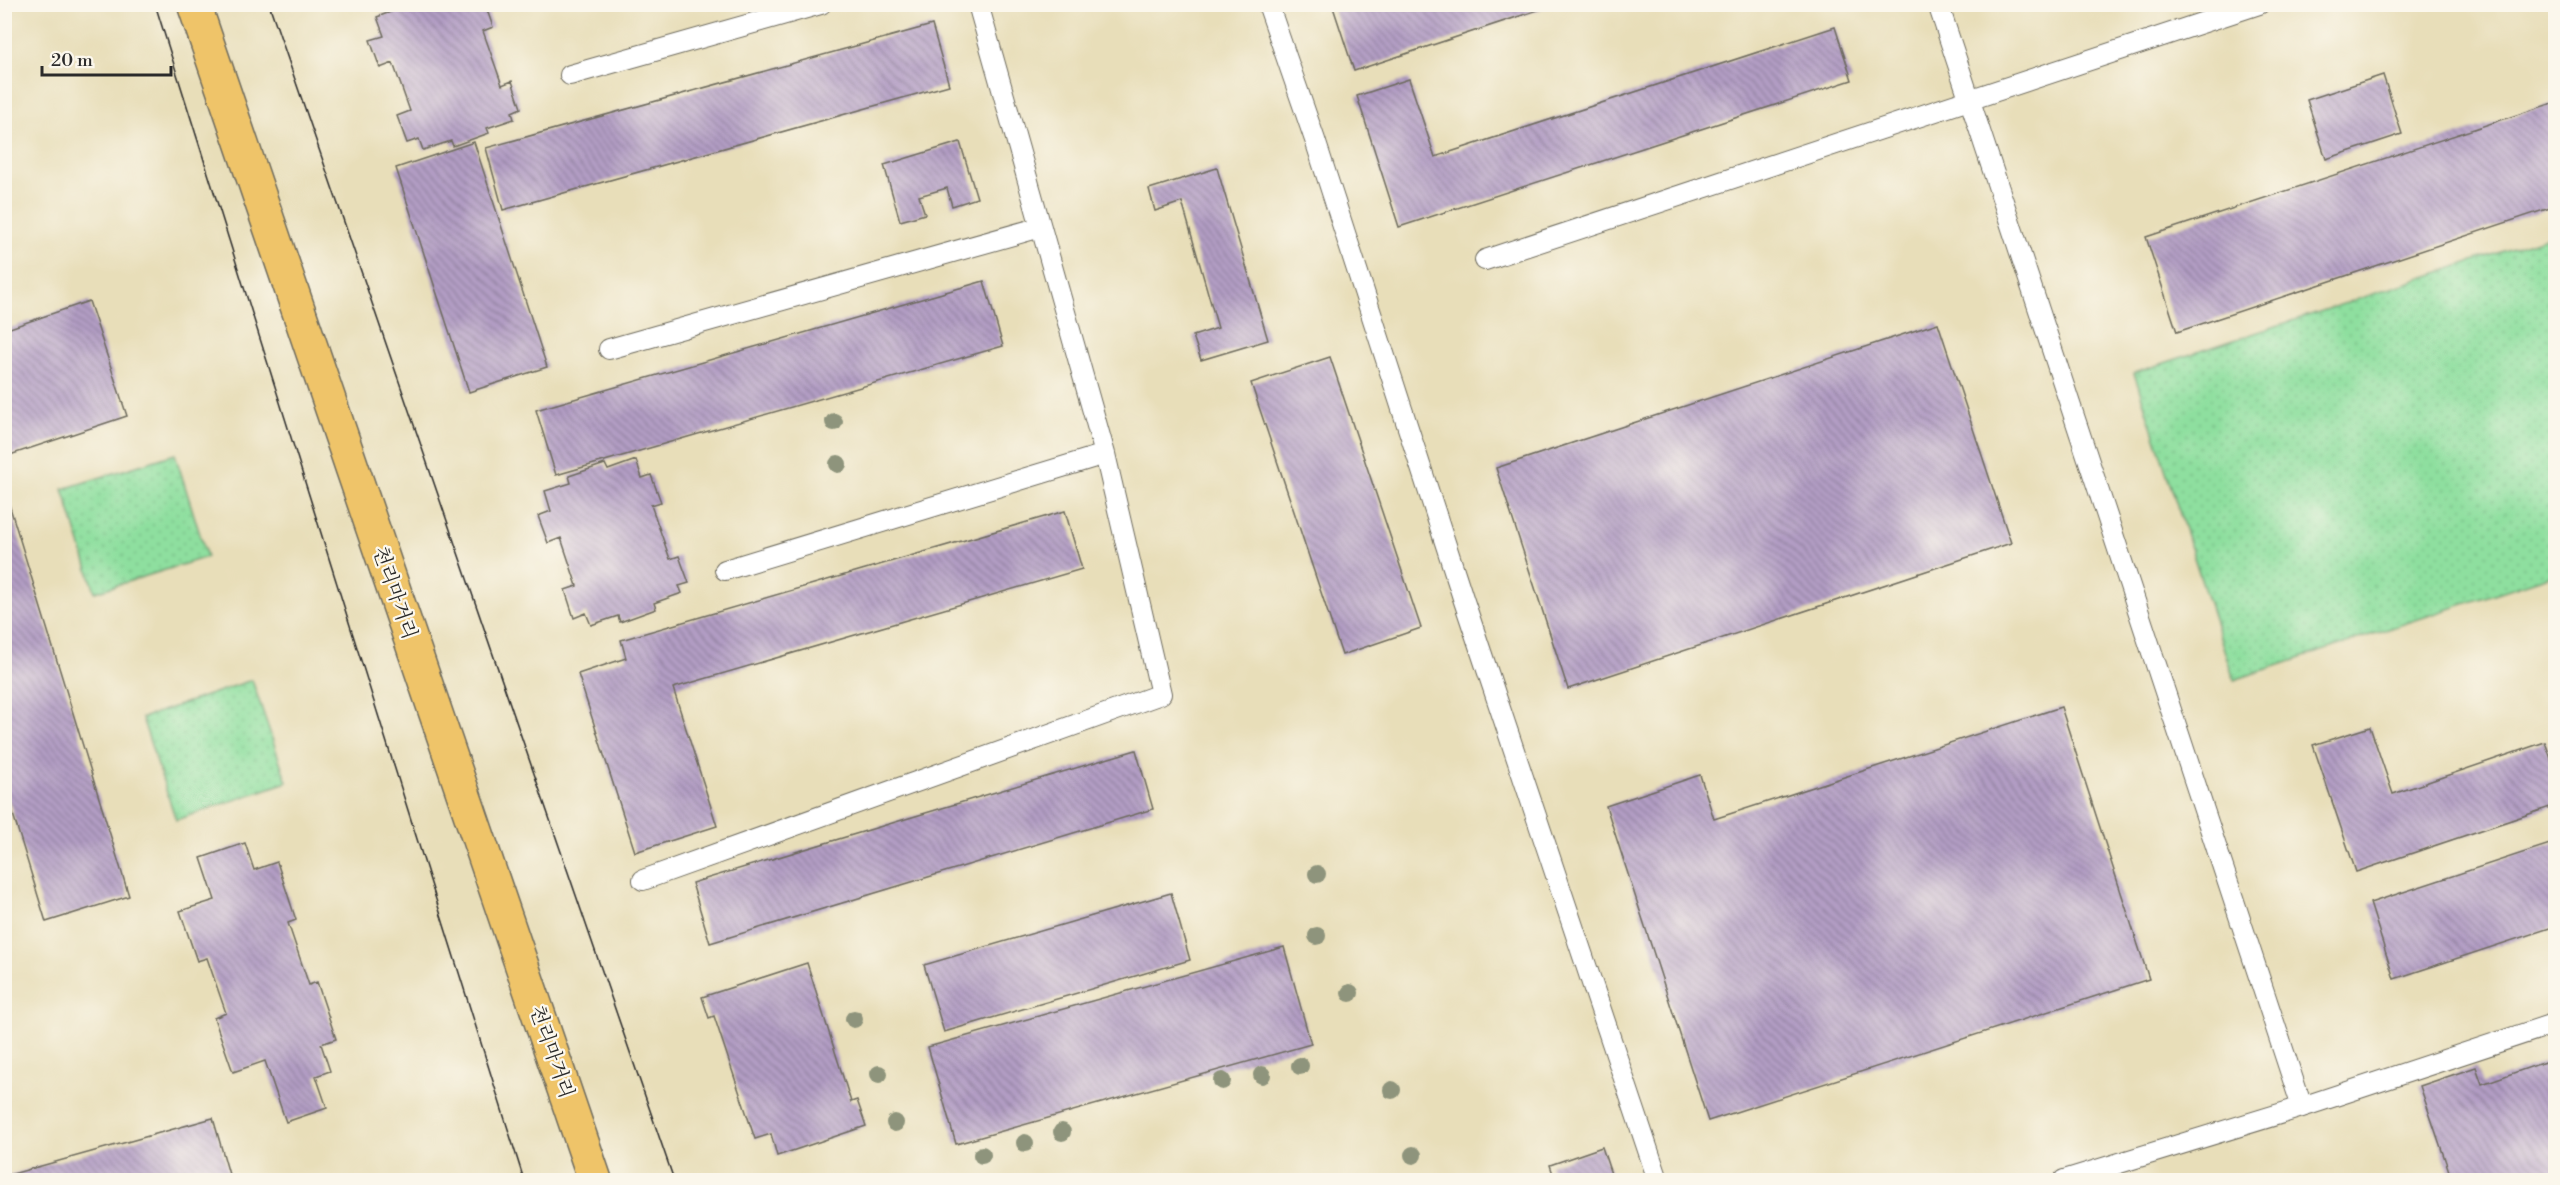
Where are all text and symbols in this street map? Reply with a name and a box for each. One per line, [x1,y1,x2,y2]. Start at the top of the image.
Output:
scale bar [42,39,171,77]
text: 20 m [51,49,93,72]
street label: 천리마거리 [366,543,422,643]
street label: 천리마거리 [523,1002,579,1102]

